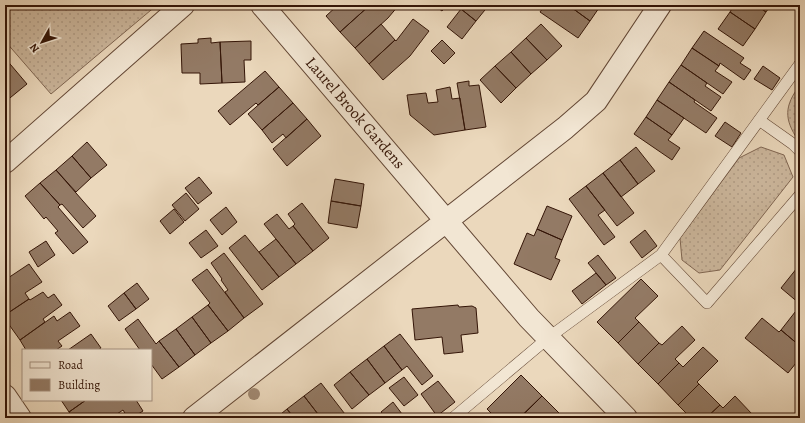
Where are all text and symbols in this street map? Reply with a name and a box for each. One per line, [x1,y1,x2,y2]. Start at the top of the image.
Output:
north arrow [22,22,62,62]
text: N [26,40,43,56]
street label: Laurel Brook Gardens [300,52,410,174]
legend [22,349,152,401]
text: Road [58,357,84,373]
text: Building [58,377,100,393]

